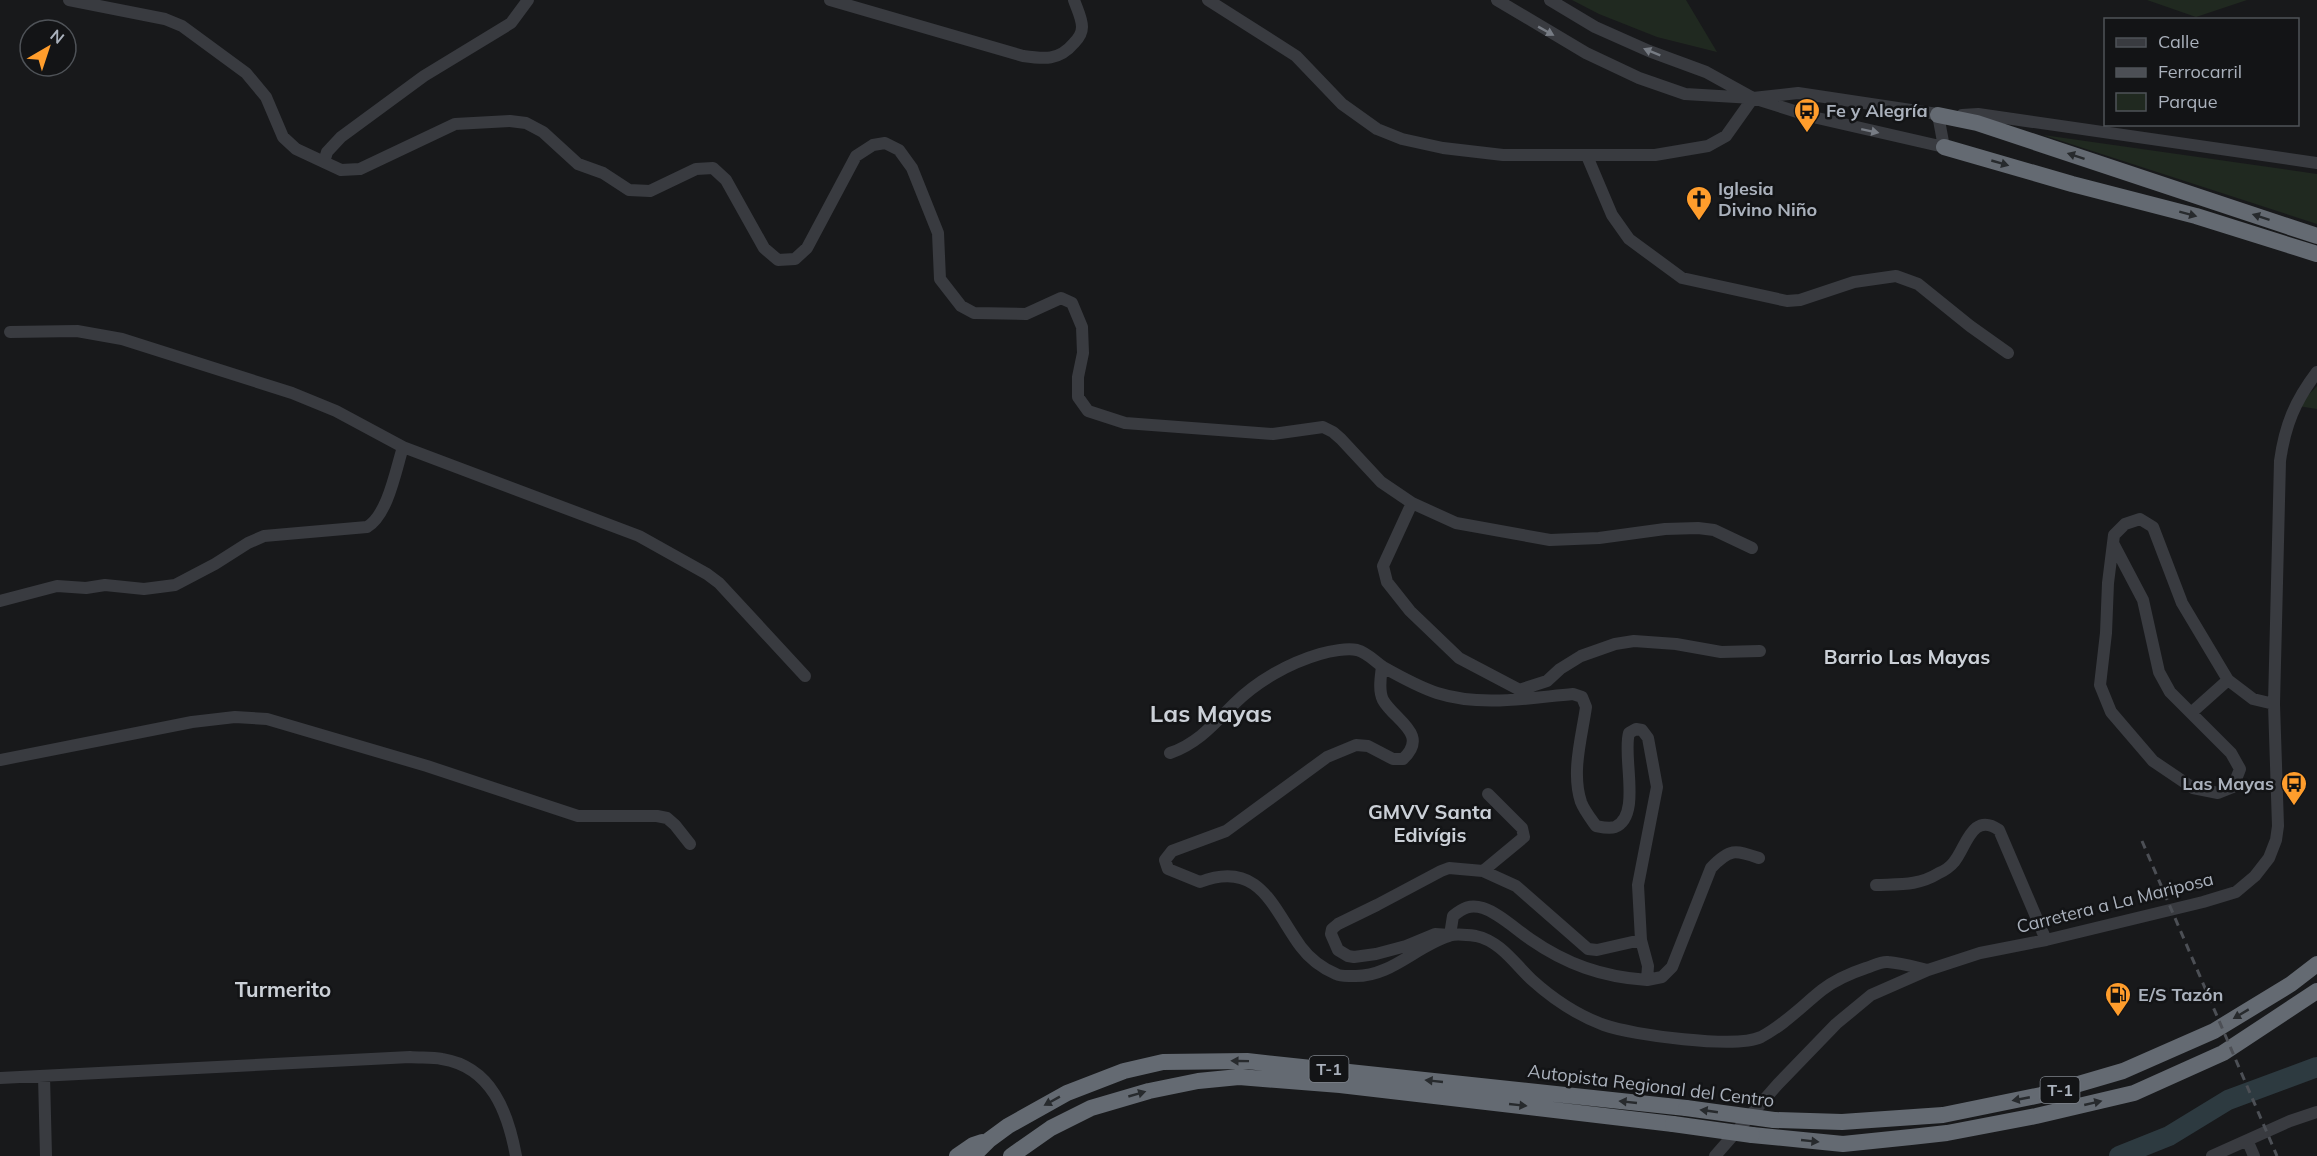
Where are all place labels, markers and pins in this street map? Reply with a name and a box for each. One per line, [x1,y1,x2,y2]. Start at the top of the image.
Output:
bus stop icon: Fe y Alegría [1792,96,1822,134]
place label: Fe y Alegría [1826,99,1928,122]
place label: Iglesia Divino Niño [1718,177,1817,221]
church icon: Iglesia Divino Niño [1684,184,1714,222]
bus stop icon: Las Mayas [2279,769,2309,807]
place label: Las Mayas [2182,772,2274,795]
fuel station icon: E/S Tazón [2103,980,2133,1018]
place label: E/S Tazón [2138,983,2223,1006]

